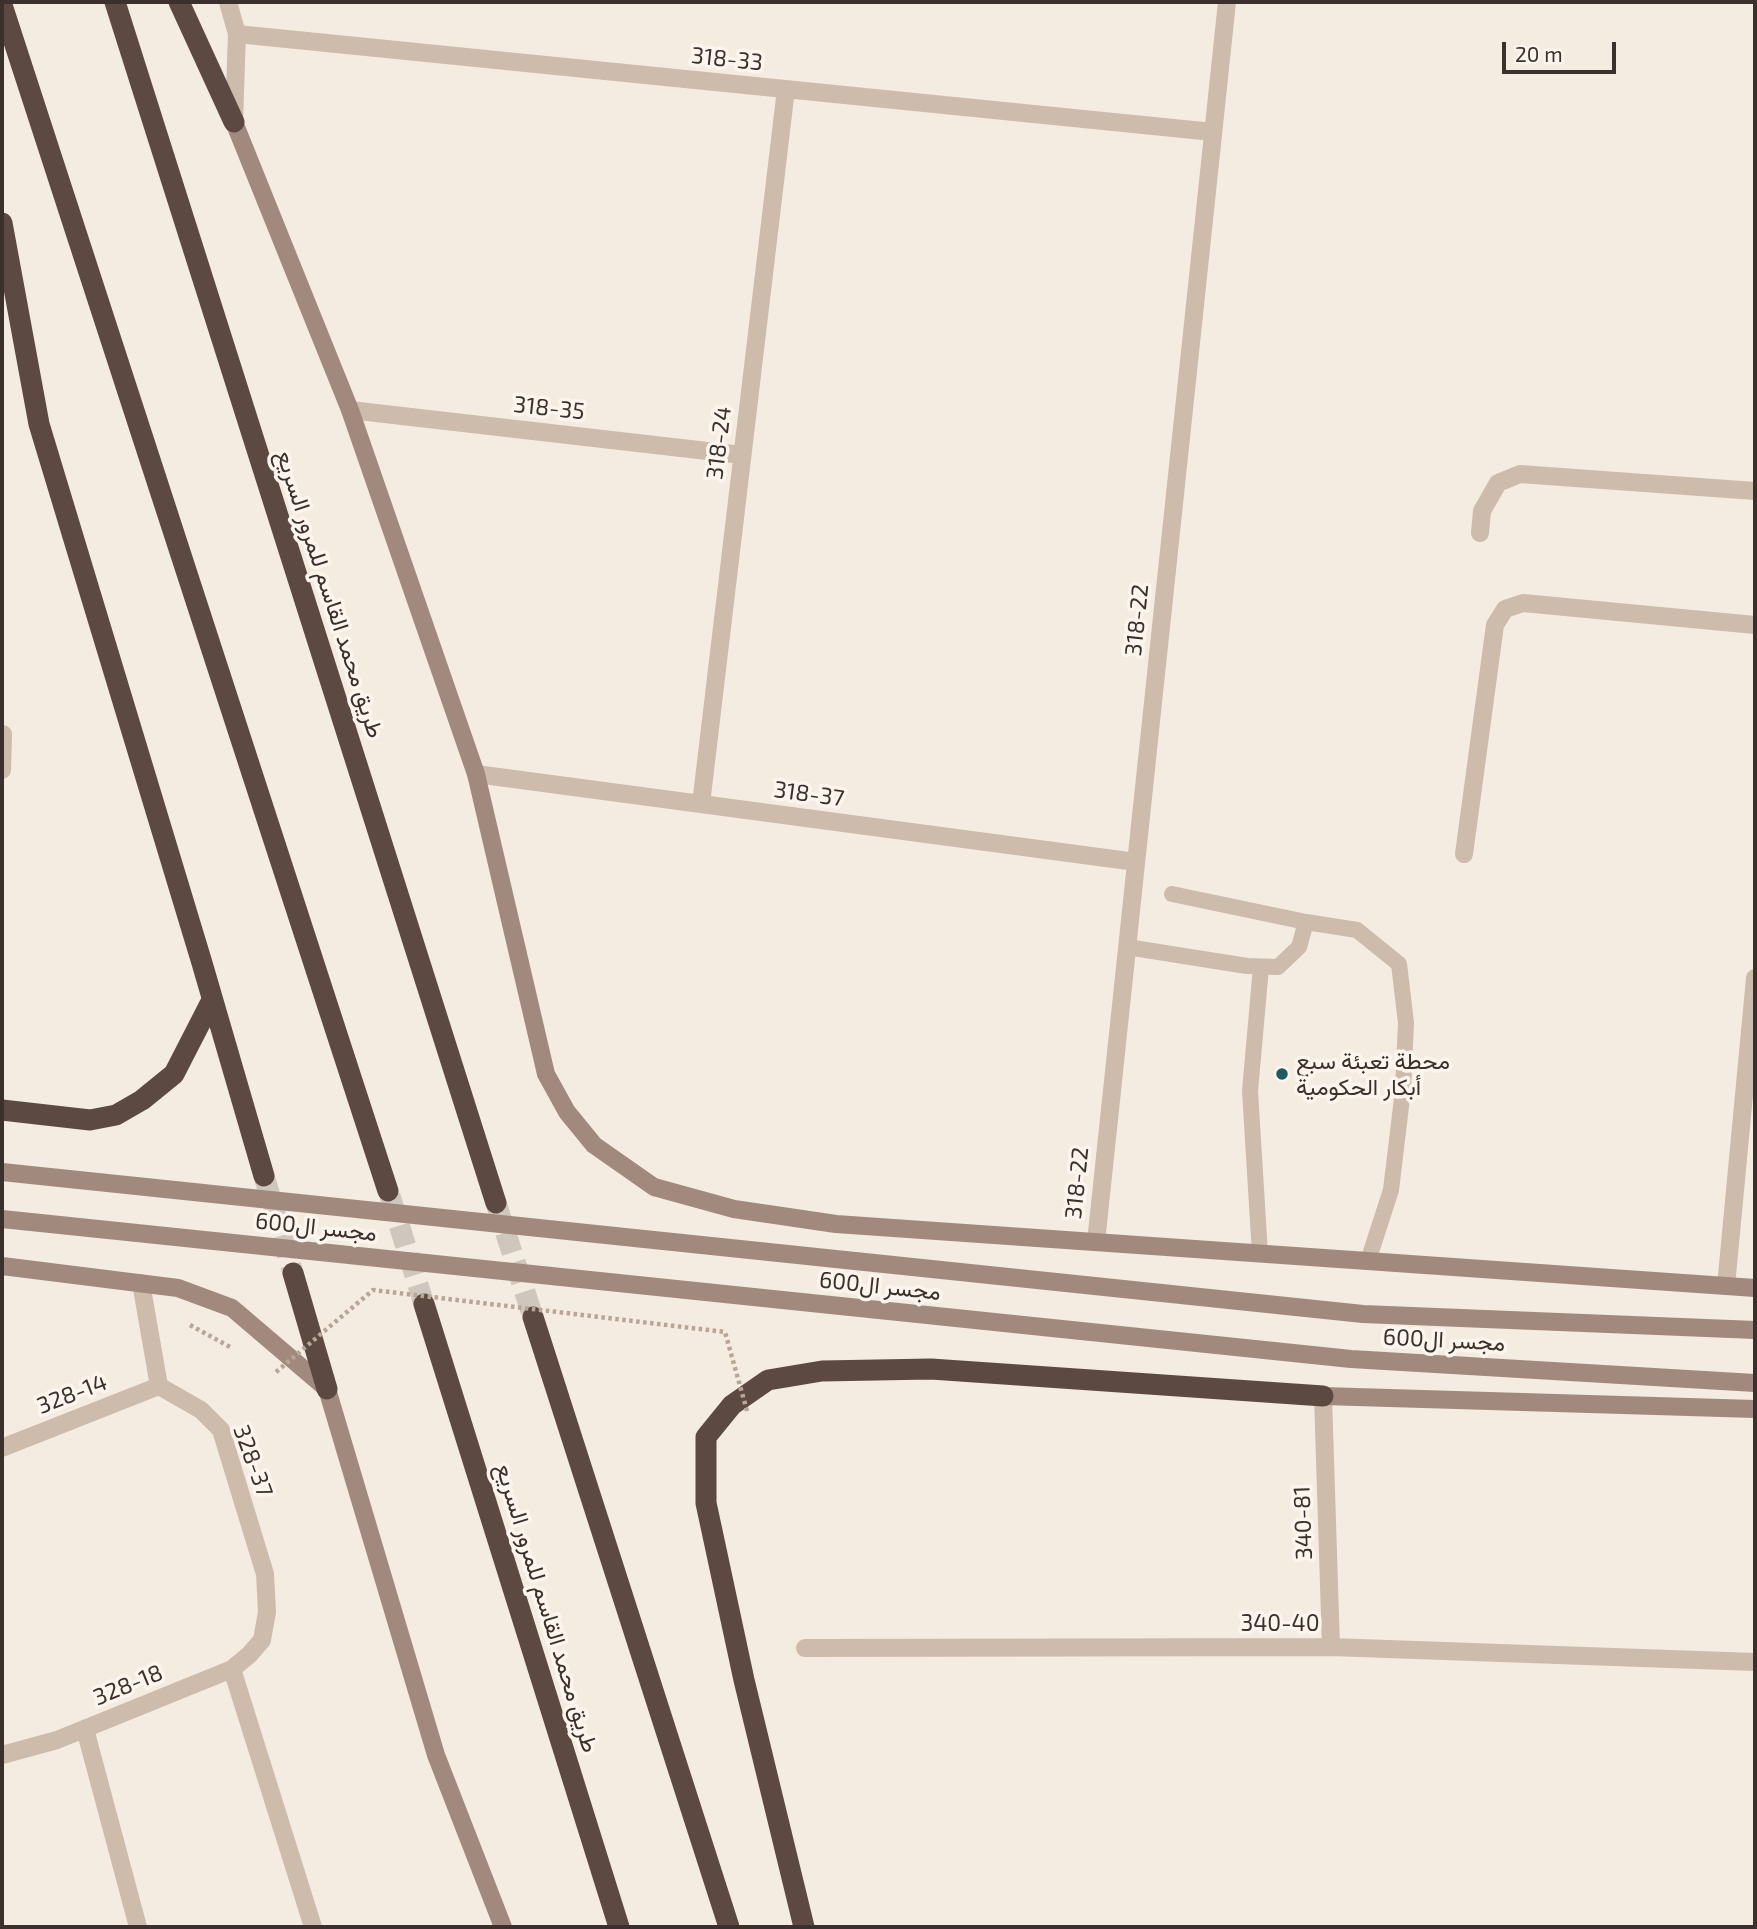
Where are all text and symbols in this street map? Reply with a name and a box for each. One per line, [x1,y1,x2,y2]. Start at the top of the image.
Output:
scale bar [1505,28,1619,72]
text: 20 m [1515,41,1563,66]
street label: 318-33 [690,42,764,76]
street label: 318-35 [512,391,586,425]
street label: 318-24 [701,405,737,481]
street label: طريق محمد القاسم للمرور السريع [270,447,390,741]
street label: 318-22 [1120,583,1154,657]
street label: 318-37 [772,775,846,813]
place label: محطة تعبئة سبع أبكار الحكومية [1296,1047,1450,1101]
marker: محطة تعبئة سبع أبكار الحكومية [1274,1066,1290,1082]
street label: 318-22 [1060,1146,1094,1220]
street label: مجسر ال600 [254,1207,378,1247]
street label: مجسر ال600 [818,1266,942,1306]
street label: مجسر ال600 [1382,1323,1506,1357]
street label: 328-14 [33,1368,111,1420]
street label: 328-37 [227,1421,279,1501]
street label: طريق محمد القاسم للمرور السريع [490,1460,604,1756]
street label: 340-81 [1288,1485,1318,1561]
street label: 340-40 [1240,1609,1320,1637]
street label: 328-18 [89,1659,167,1711]

